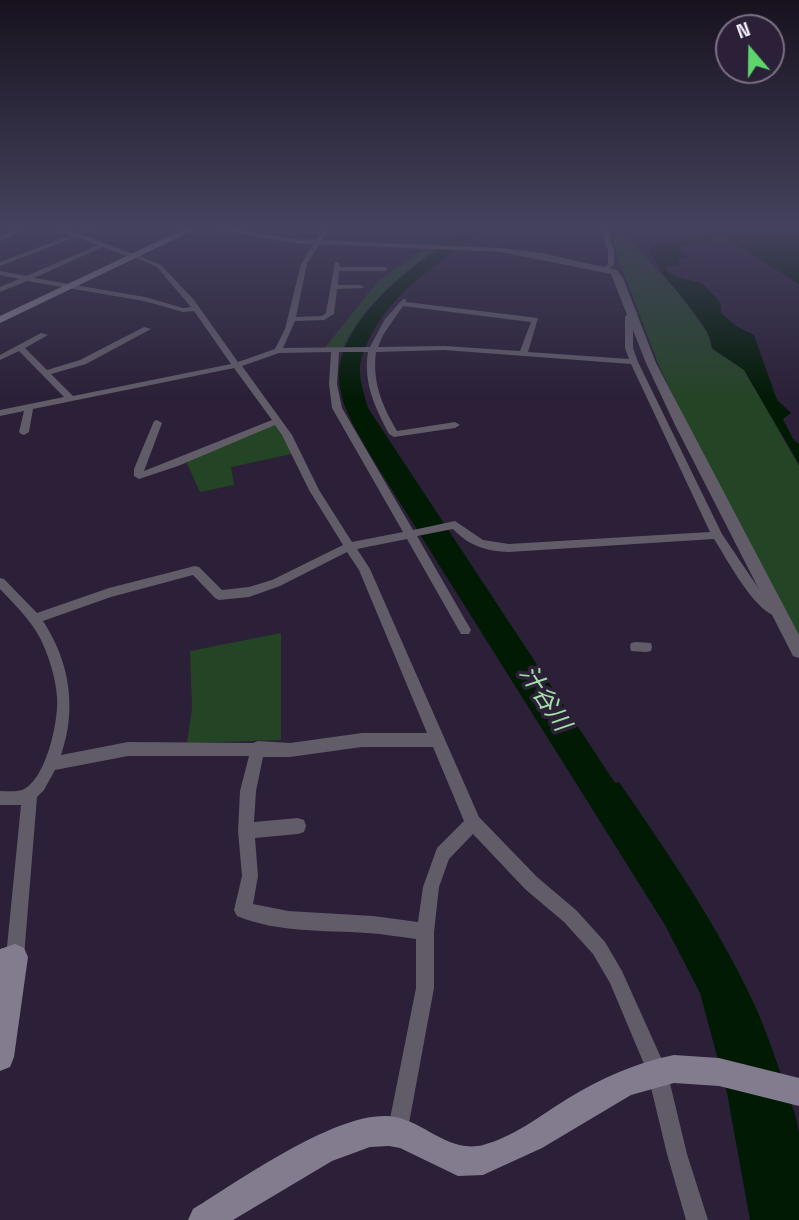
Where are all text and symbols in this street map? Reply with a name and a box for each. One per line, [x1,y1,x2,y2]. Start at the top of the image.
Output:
north arrow [715,14,785,84]
text: N [733,17,754,45]
water label: 汁谷川 [512,661,576,737]

